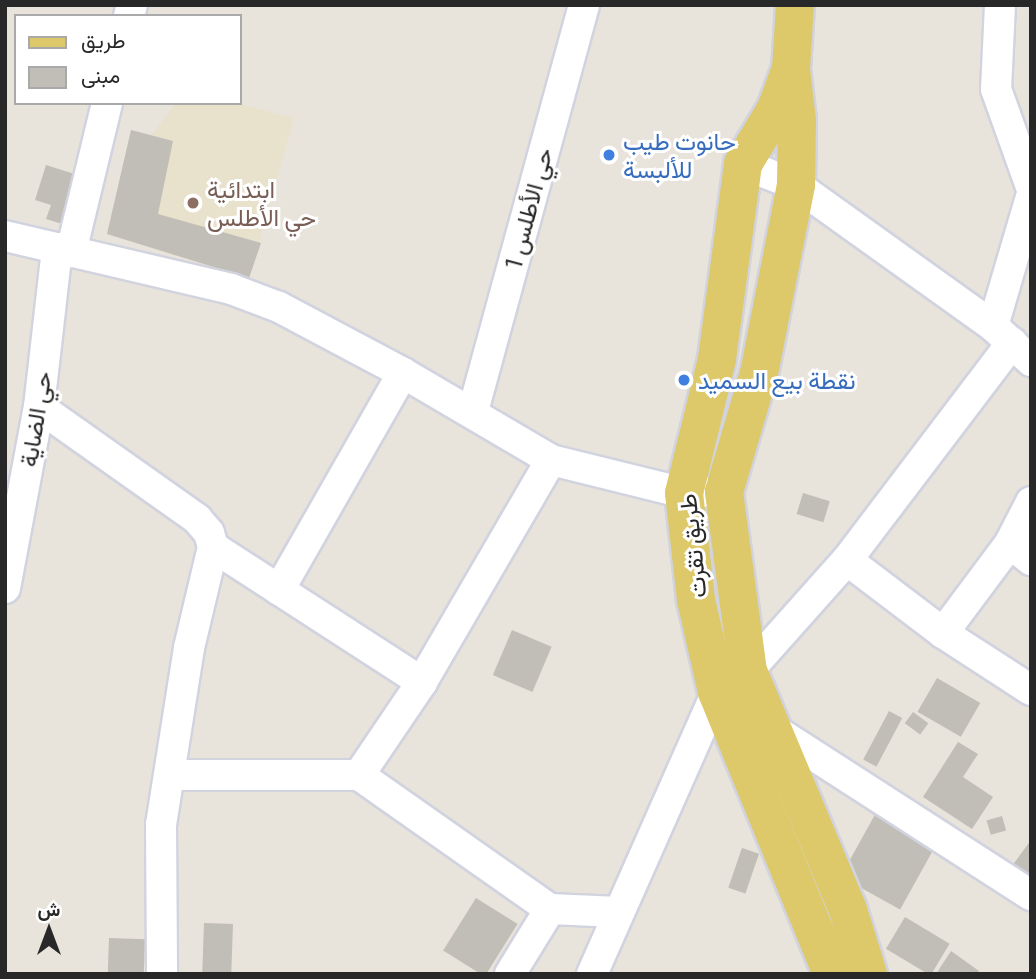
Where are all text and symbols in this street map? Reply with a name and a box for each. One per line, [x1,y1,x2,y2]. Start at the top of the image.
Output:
legend [14,14,242,105]
text: طريق [81,27,126,52]
text: مبنى [81,62,120,87]
place label: حانوت طيب للألبسة [623,127,736,183]
street label: حي الأطلس 1 [498,144,558,272]
marker: حانوت طيب للألبسة [601,147,617,163]
place label: ابتدائية حي الأطلس [207,175,316,231]
marker: ابتدائية حي الأطلس [185,195,201,211]
place label: نقطة بيع السميد [698,366,856,394]
street label: حي الضاية [13,369,57,469]
marker: نقطة بيع السميد [676,372,692,388]
street label: طريق تقرت [672,493,712,599]
north arrow [14,895,84,965]
text: ش [38,897,60,920]

